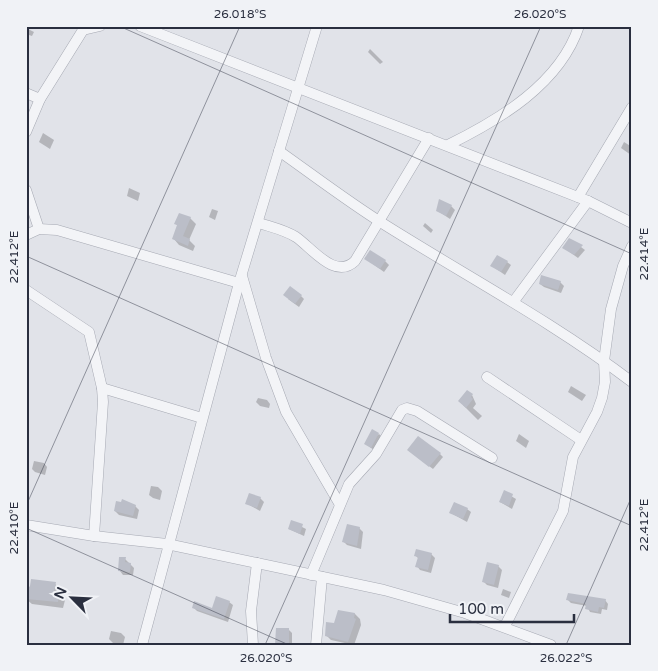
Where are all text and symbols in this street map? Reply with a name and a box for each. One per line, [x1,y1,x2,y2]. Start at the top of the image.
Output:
text: 26.018°S [214,7,266,21]
text: 26.020°S [514,7,566,21]
text: 22.414°E [637,227,651,280]
text: 22.412°E [7,230,21,283]
text: 22.412°E [637,498,651,551]
text: 22.410°E [7,501,21,554]
north arrow [48,574,98,624]
text: N [51,584,71,602]
scale bar [450,591,574,623]
text: 100 m [458,600,504,618]
text: 26.020°S [240,651,292,665]
text: 26.022°S [540,651,592,665]

